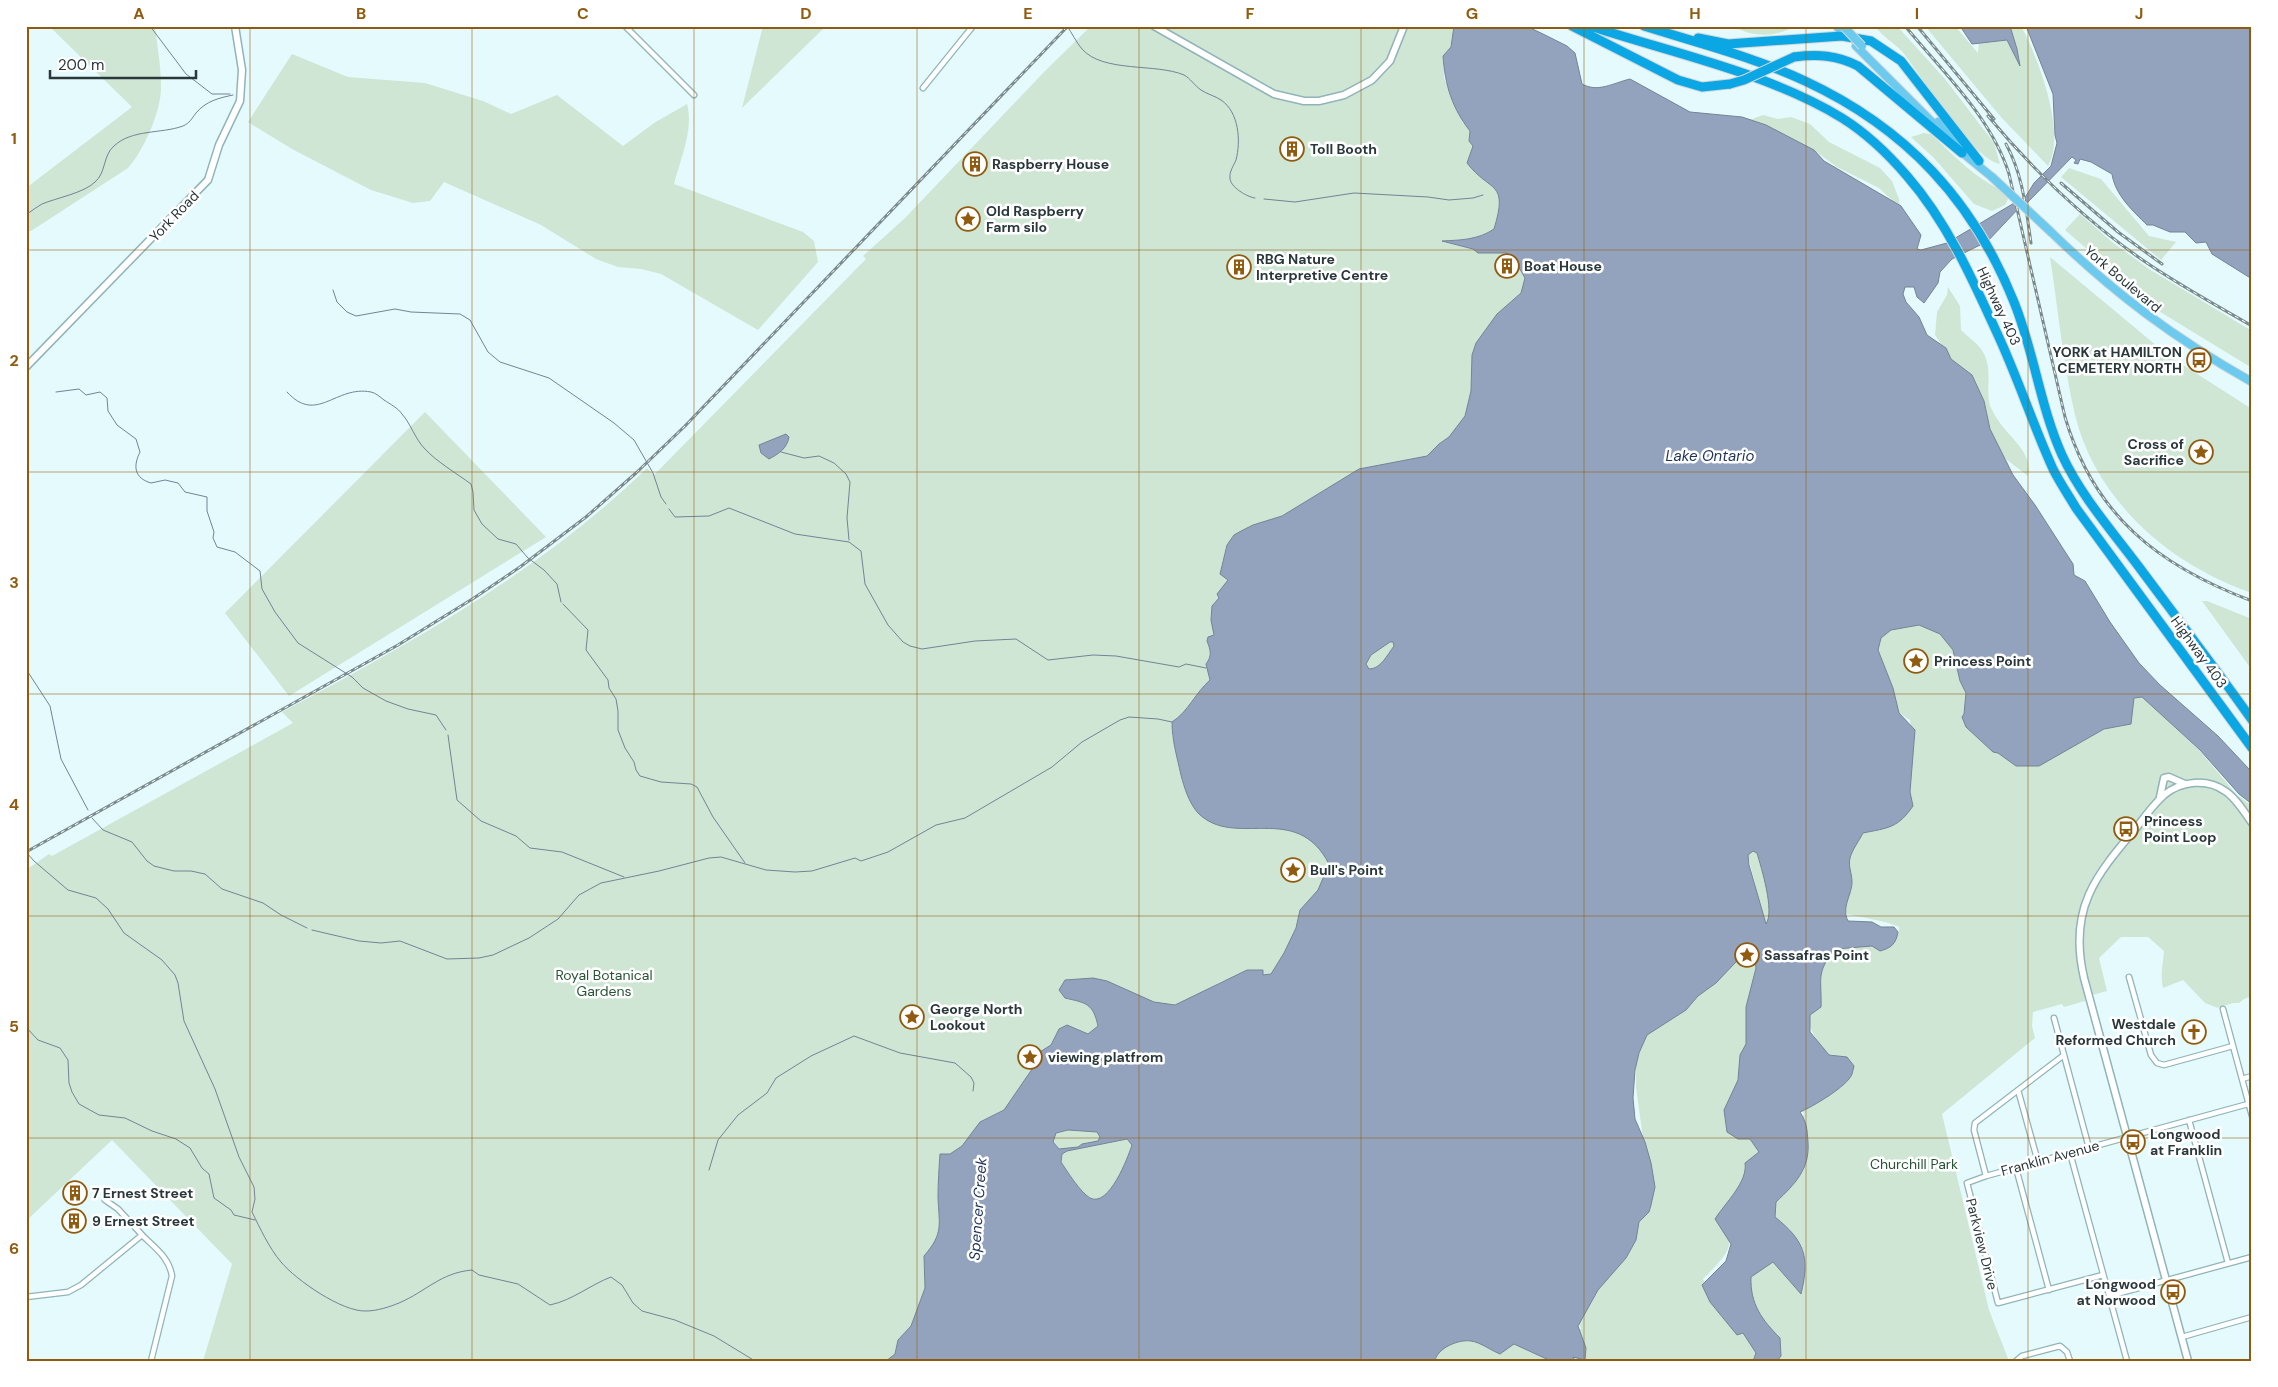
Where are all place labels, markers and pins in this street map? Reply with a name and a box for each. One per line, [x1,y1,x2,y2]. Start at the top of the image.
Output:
building icon: Toll Booth [1279,136,1305,162]
place label: Toll Booth [1310,140,1377,158]
building icon: Raspberry House [962,151,988,177]
place label: Raspberry House [992,155,1109,173]
place label: Old Raspberry Farm silo [986,202,1085,236]
place icon: Old Raspberry Farm silo [955,206,981,232]
place label: RBG Nature Interpretive Centre [1256,250,1388,284]
building icon: Boat House [1494,253,1520,279]
building icon: RBG Nature Interpretive Centre [1226,254,1252,280]
place label: Boat House [1524,257,1602,275]
place label: YORK at HAMILTON CEMETERY NORTH [2052,343,2182,377]
bus stop icon: YORK at HAMILTON CEMETERY NORTH [2186,347,2212,373]
place label: Cross of Sacrifice [2124,435,2184,469]
place icon: Cross of Sacrifice [2188,439,2214,465]
place icon: Princess Point [1903,648,1929,674]
place label: Princess Point [1934,652,2031,670]
place label: Princess Point Loop [2144,812,2216,846]
bus stop icon: Princess Point Loop [2113,816,2139,842]
place icon: Bull's Point [1280,857,1306,883]
place label: Bull's Point [1310,861,1384,879]
place icon: Sassafras Point [1734,942,1760,968]
place label: Sassafras Point [1764,946,1869,964]
place label: George North Lookout [930,1000,1022,1034]
place icon: George North Lookout [899,1004,925,1030]
place label: Westdale Reformed Church [2056,1015,2176,1049]
church icon: Westdale Reformed Church [2181,1019,2207,1045]
place icon: viewing platfrom [1017,1044,1043,1070]
place label: viewing platfrom [1048,1048,1163,1066]
place label: Longwood at Franklin [2150,1125,2222,1159]
bus stop icon: Longwood at Franklin [2120,1129,2146,1155]
building icon: 7 Ernest Street [62,1180,88,1206]
place label: 7 Ernest Street [92,1184,193,1202]
building icon: 9 Ernest Street [61,1208,87,1234]
place label: 9 Ernest Street [92,1212,195,1230]
place label: Longwood at Norwood [2077,1275,2156,1309]
bus stop icon: Longwood at Norwood [2160,1279,2186,1305]

